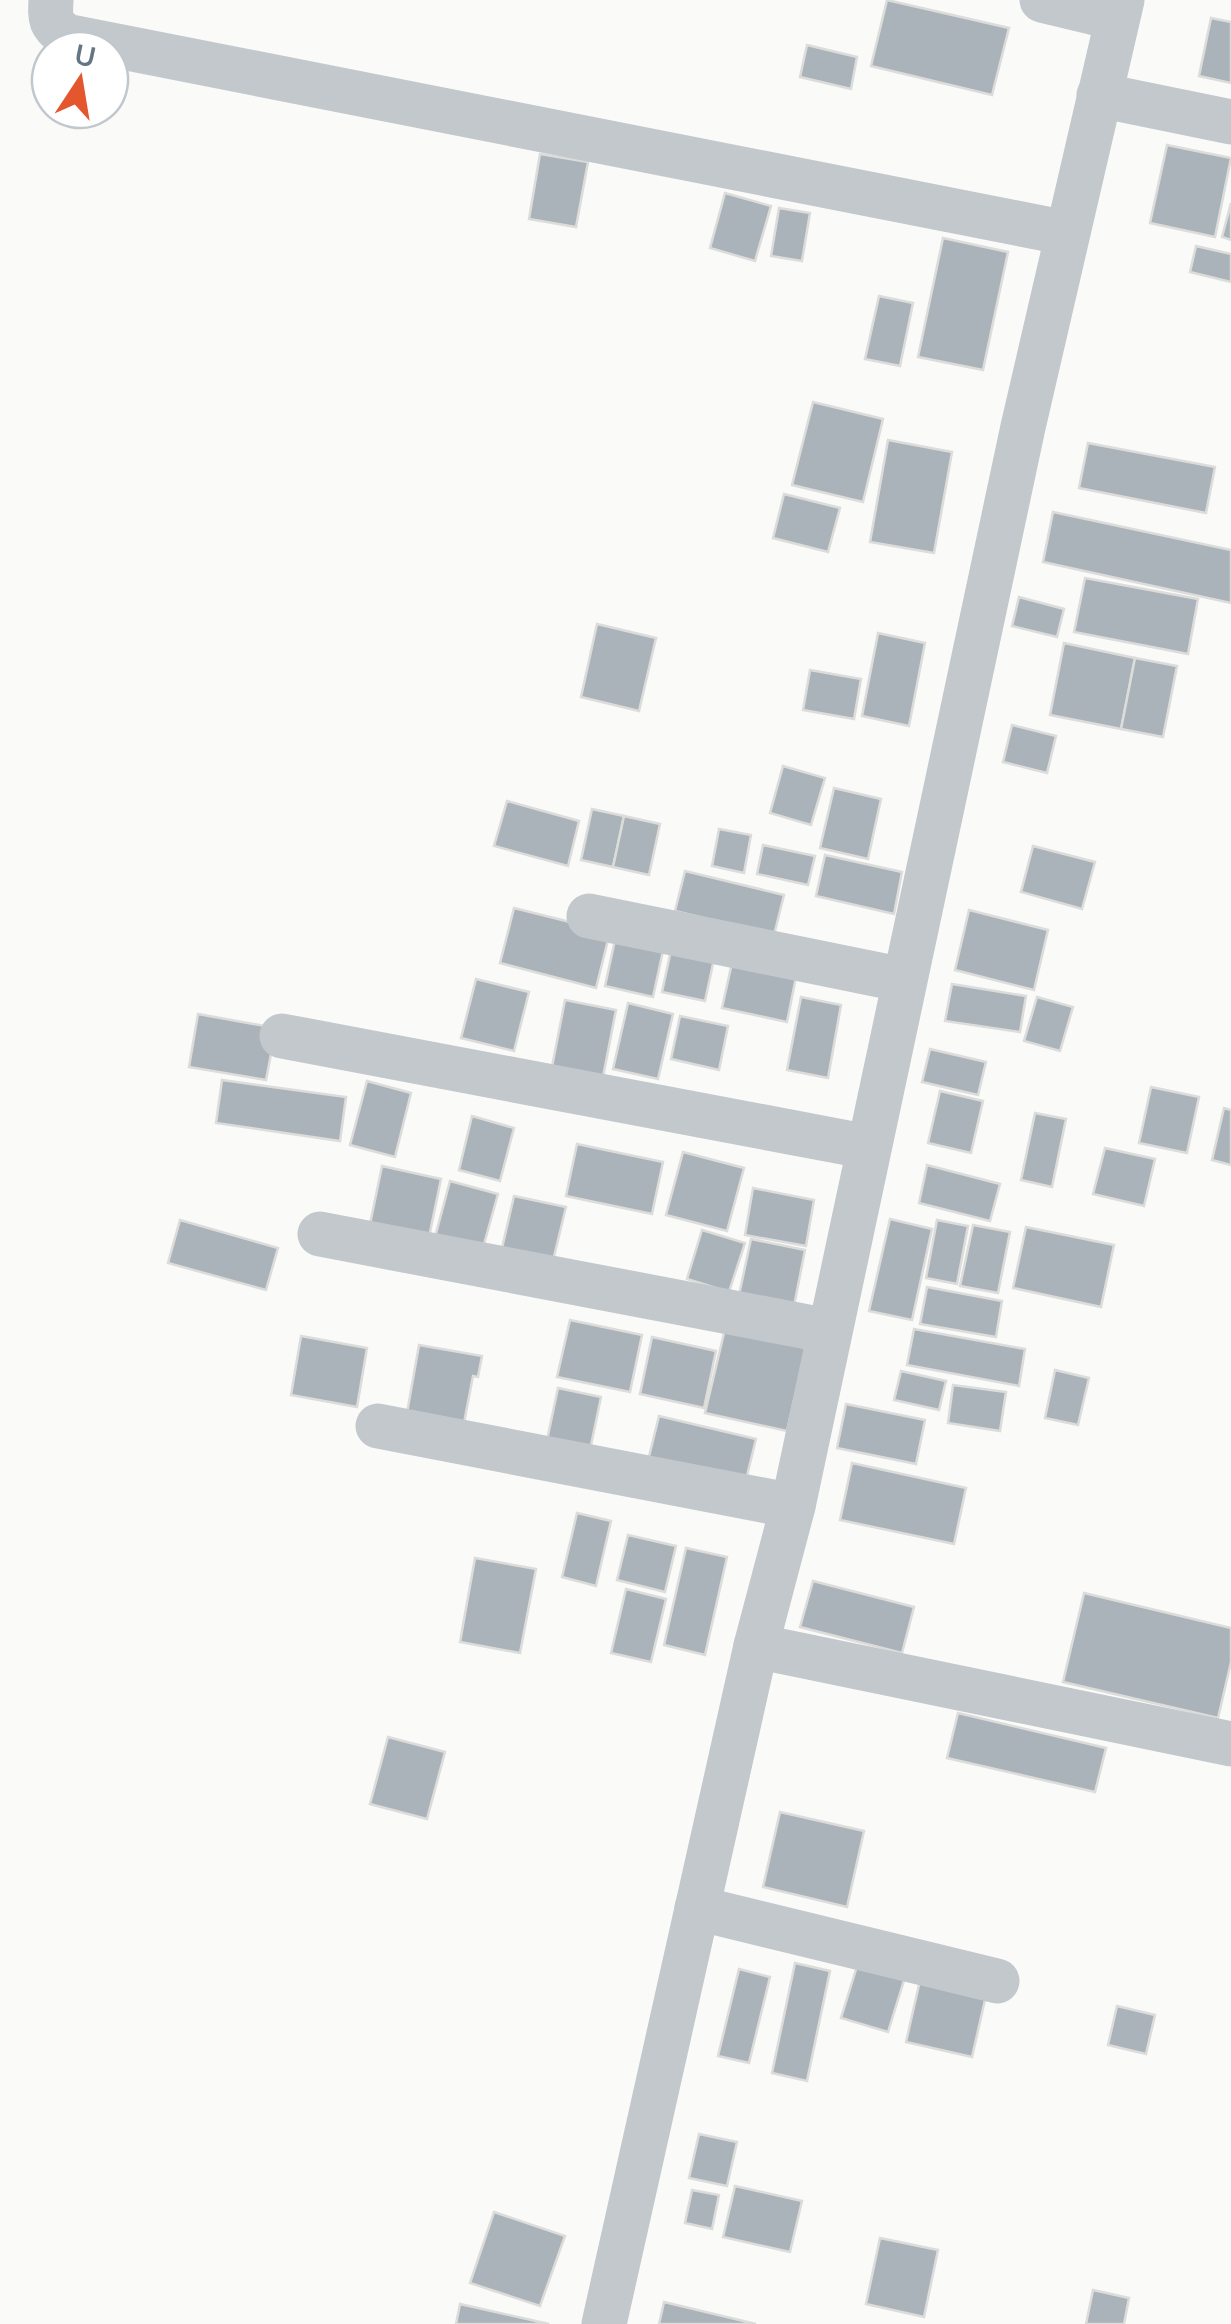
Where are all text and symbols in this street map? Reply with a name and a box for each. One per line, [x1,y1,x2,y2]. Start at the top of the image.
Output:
north arrow [30,30,130,130]
text: U [71,36,99,77]

